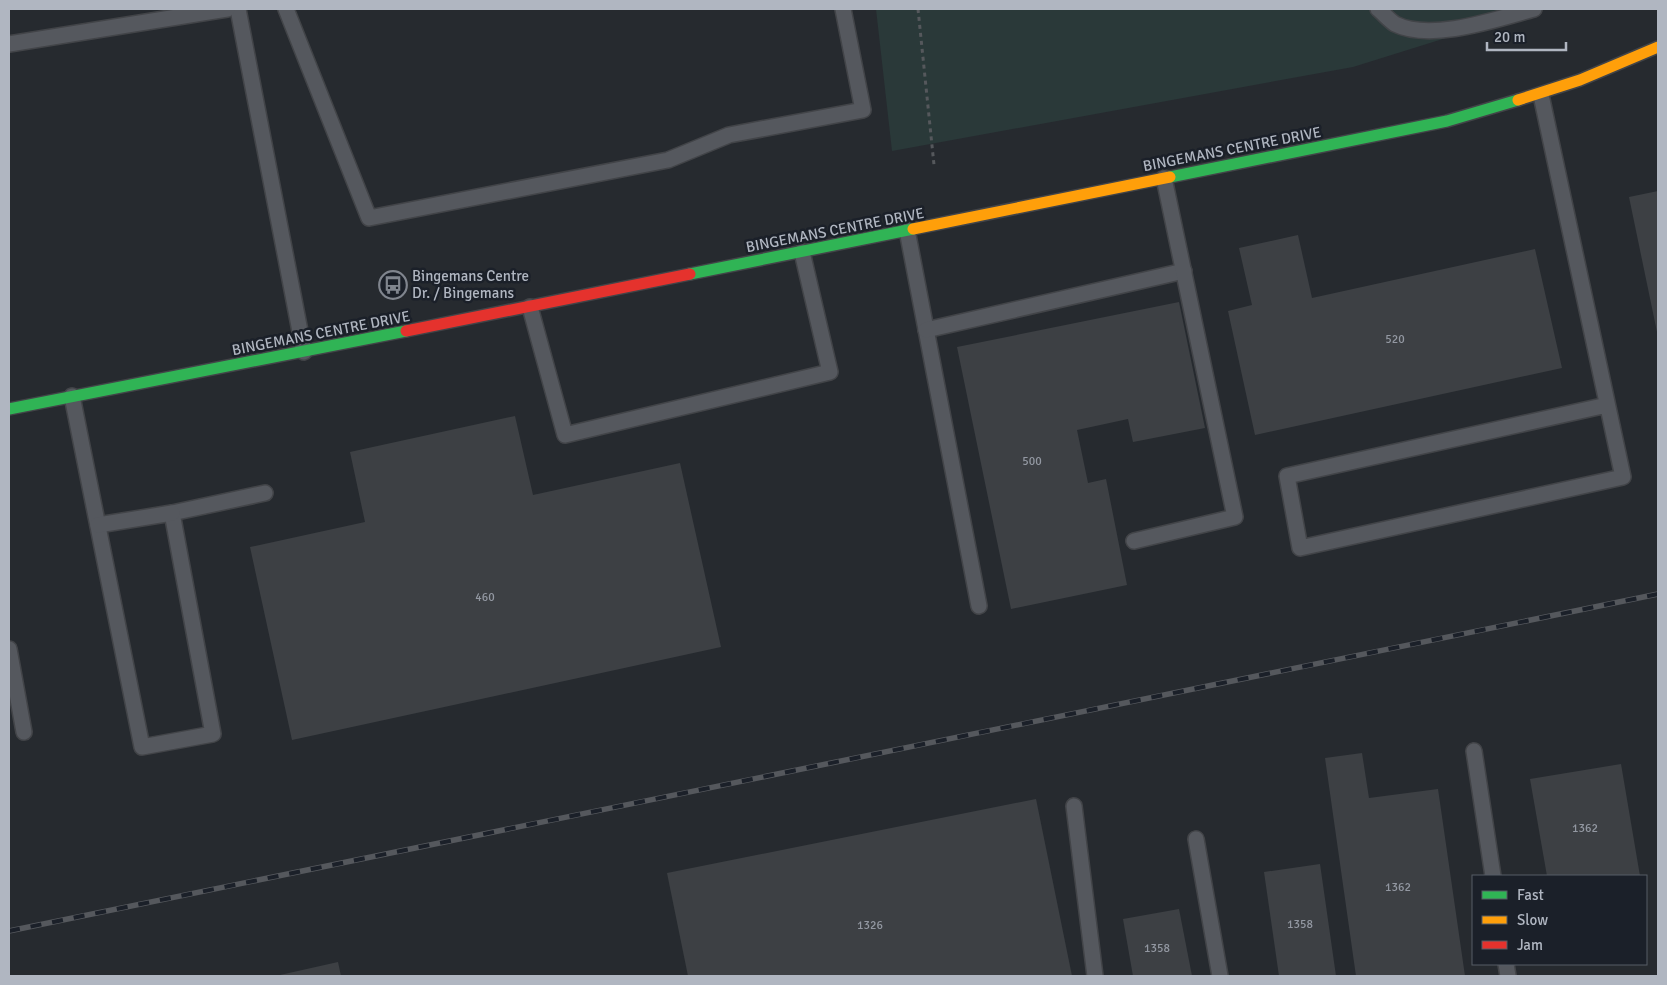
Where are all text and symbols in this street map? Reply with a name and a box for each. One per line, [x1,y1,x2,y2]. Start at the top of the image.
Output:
scale bar [1487,20,1566,52]
text: 20 m [1494,28,1525,46]
street label: BINGEMANS CENTRE DRIVE [1141,123,1323,175]
street label: BINGEMANS CENTRE DRIVE [744,204,926,256]
place label: Bingemans Centre Dr. / Bingemans [412,267,529,302]
bus stop icon: Bingemans Centre Dr. / Bingemans [378,270,408,300]
street label: BINGEMANS CENTRE DRIVE [230,307,412,359]
house number: 520 [1385,332,1405,347]
house number: 500 [1022,454,1042,469]
house number: 460 [475,590,495,605]
house number: 1362 [1572,821,1598,836]
legend [1472,875,1647,965]
house number: 1362 [1385,880,1411,895]
text: Fast [1517,886,1544,904]
text: Slow [1517,911,1548,929]
house number: 1358 [1287,917,1313,932]
house number: 1326 [857,918,883,933]
text: Jam [1517,936,1543,954]
house number: 1358 [1144,941,1170,956]

